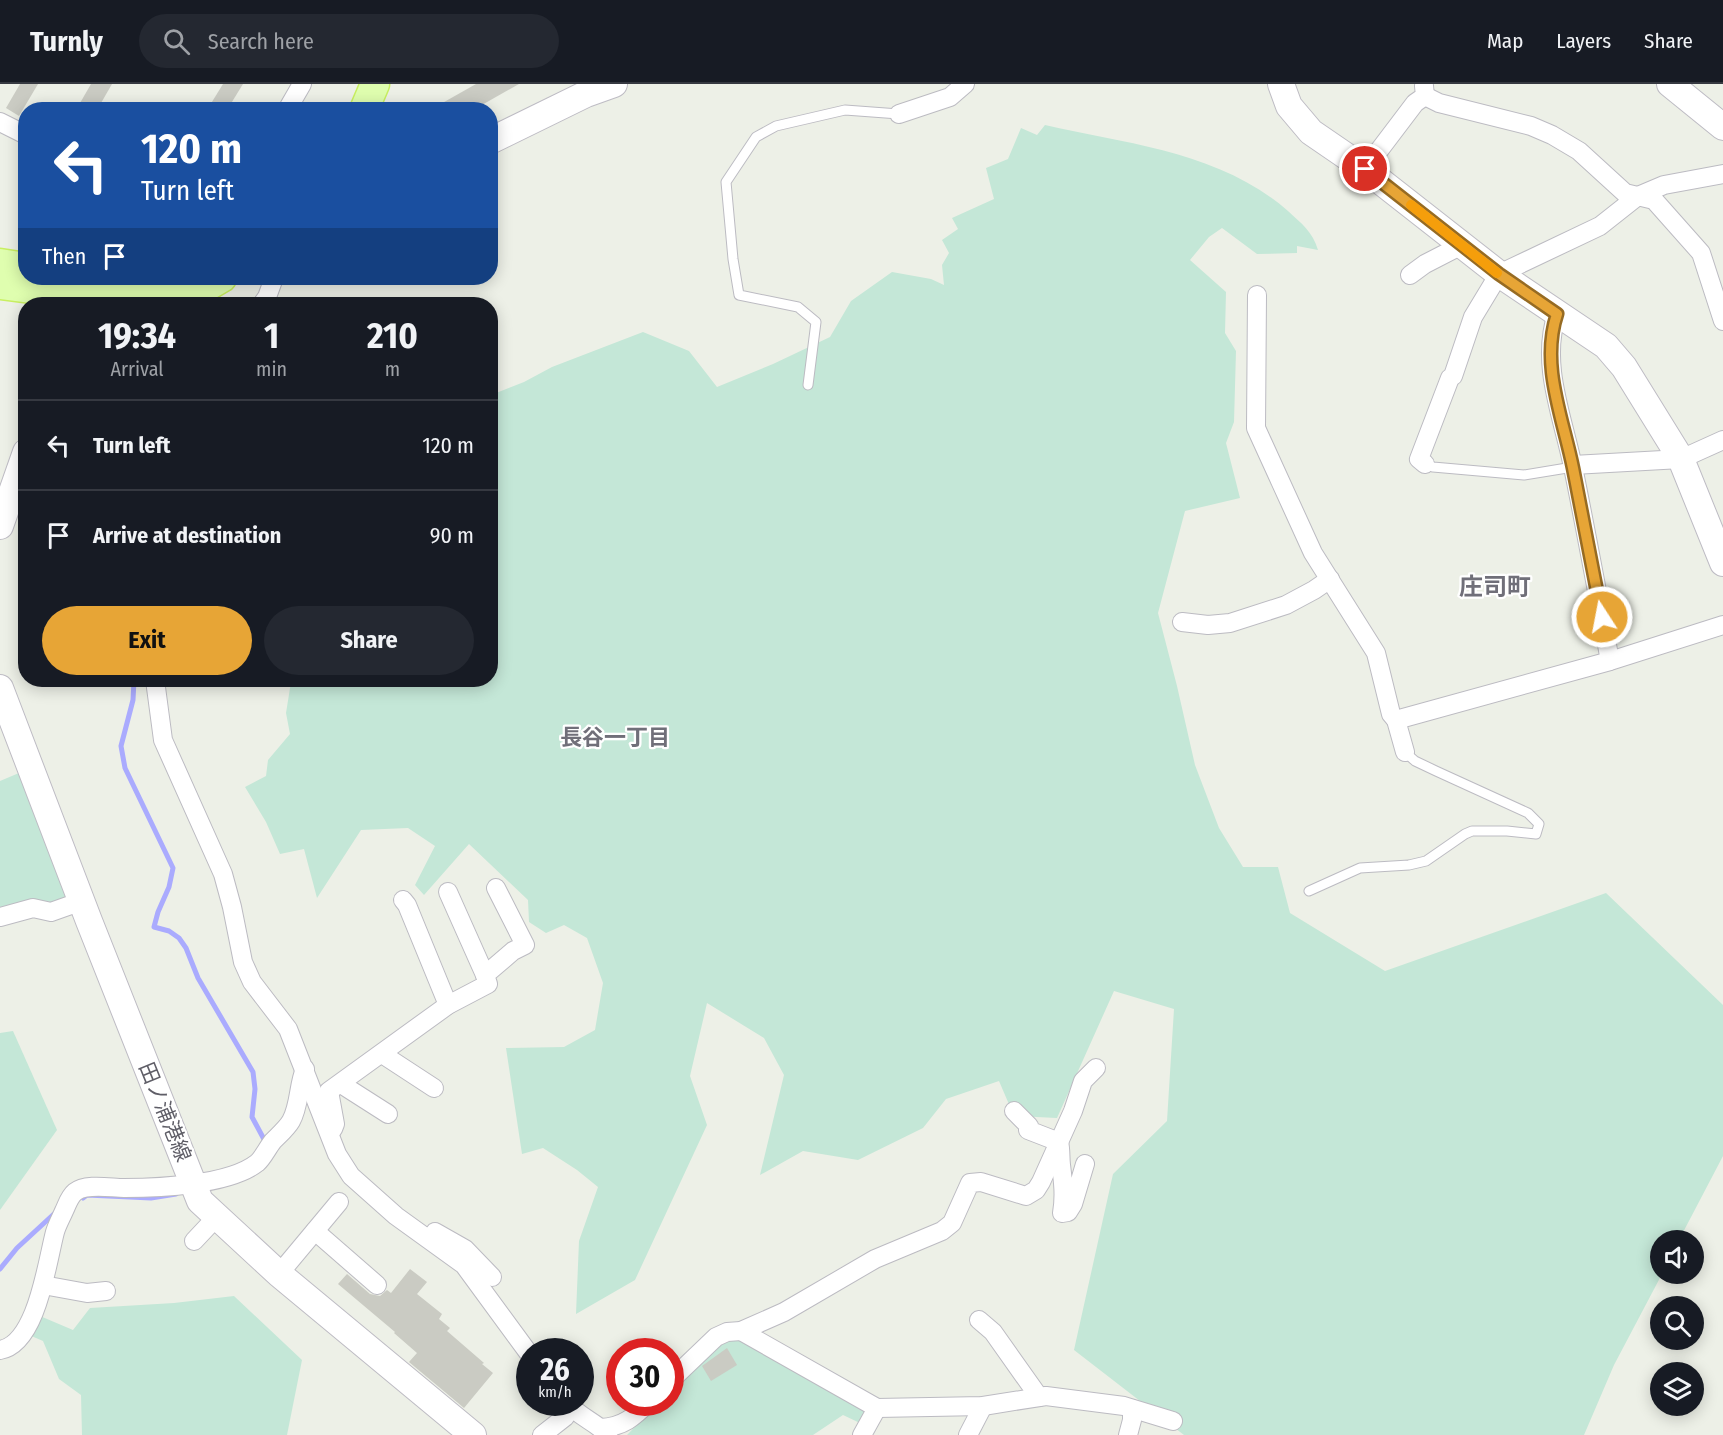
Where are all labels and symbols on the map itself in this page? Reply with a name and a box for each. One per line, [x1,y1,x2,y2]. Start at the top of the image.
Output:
pin [1339,143,1390,194]
district label: 庄司町 [1459,573,1531,601]
position arrow [1570,585,1634,649]
district label: 長谷一丁目 [560,724,670,751]
street label: 田ノ浦港線 [133,1058,197,1166]
speed limit sign: 30 [606,1338,684,1416]

